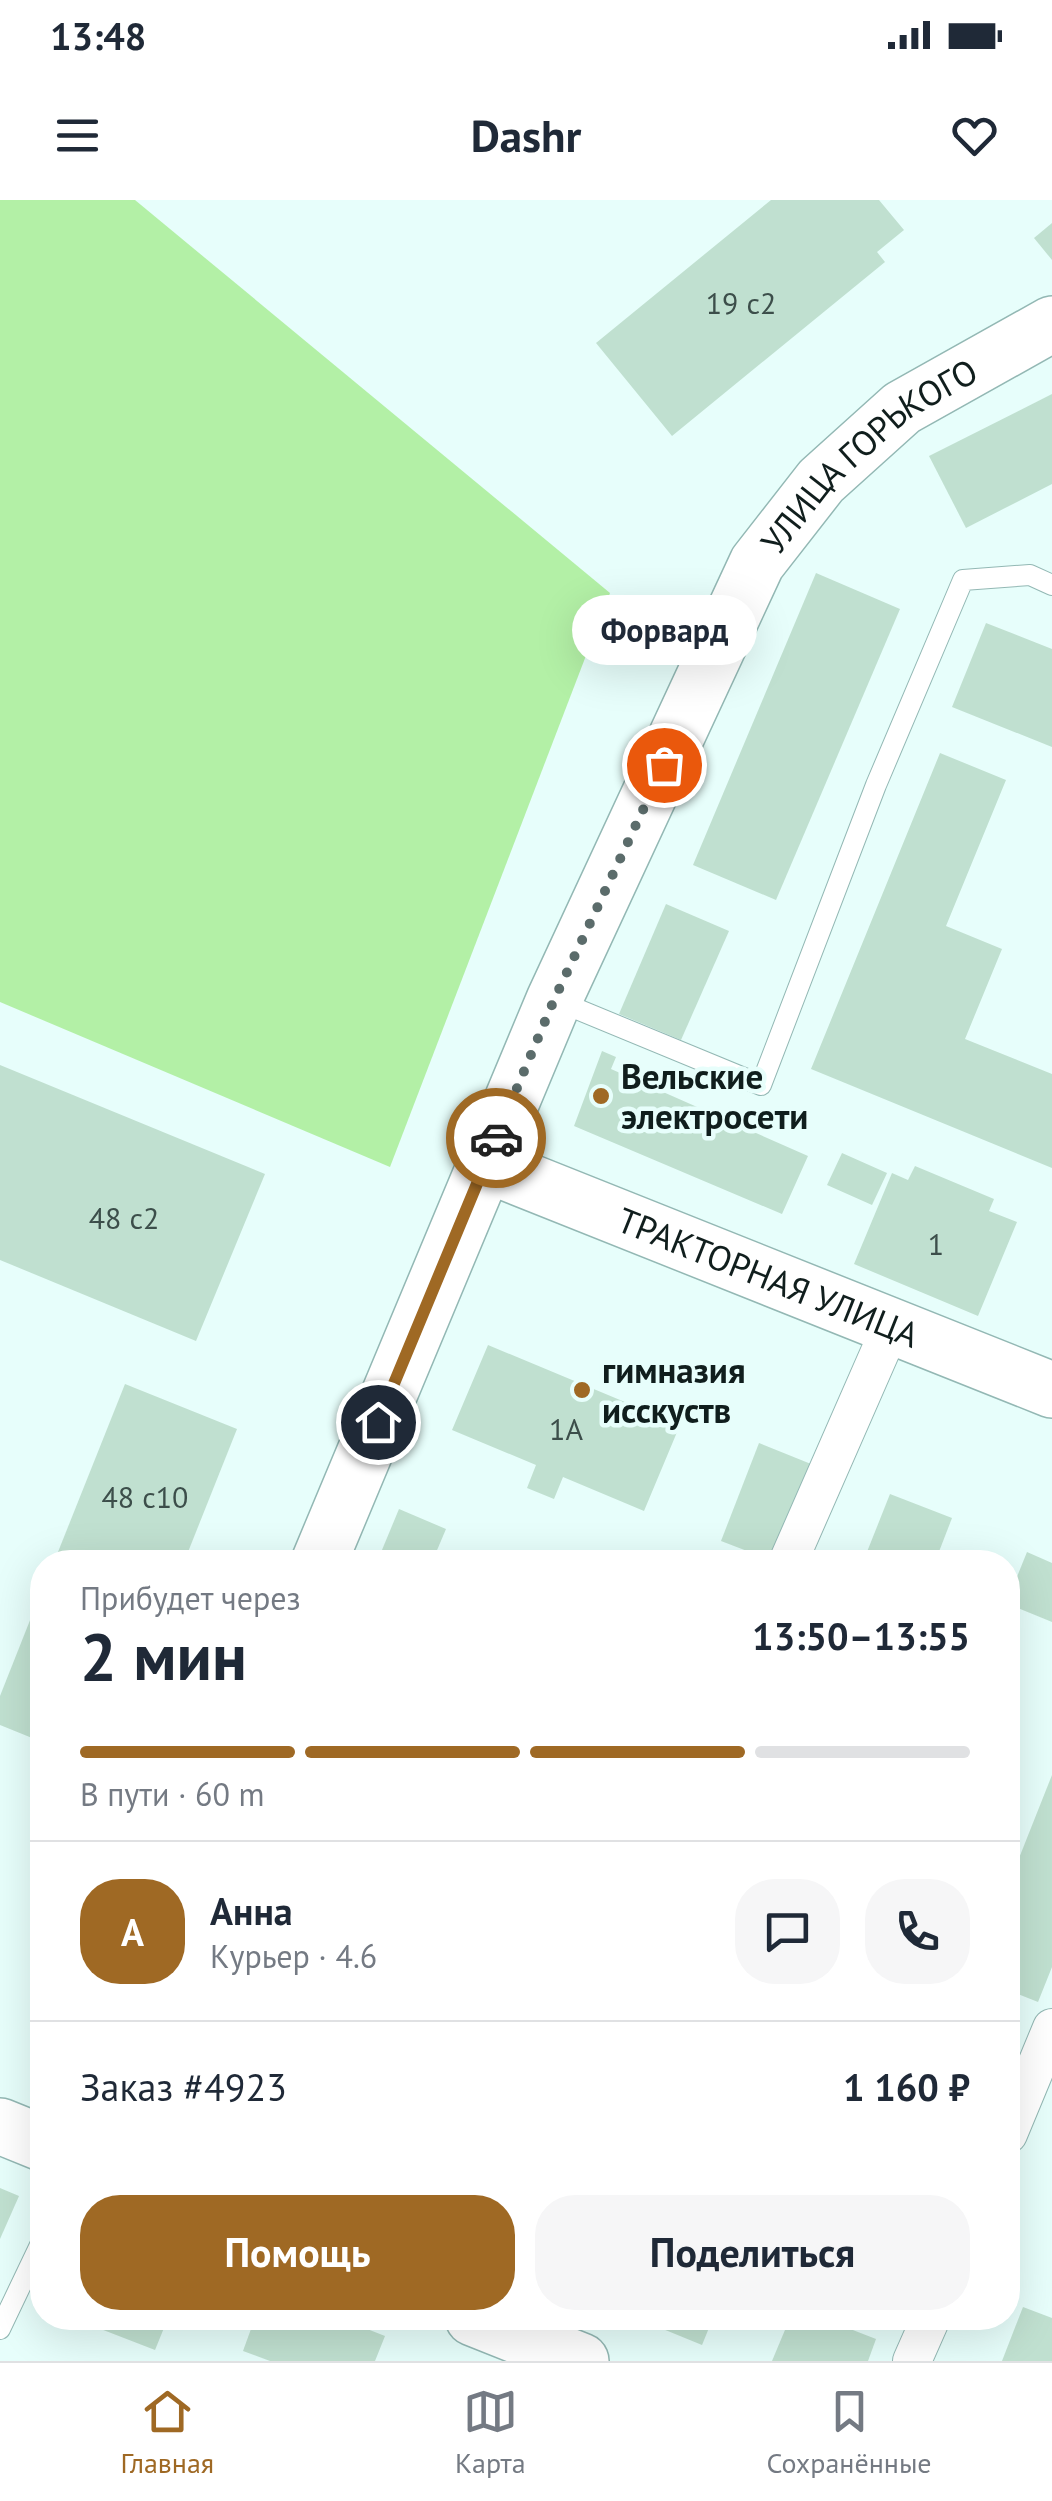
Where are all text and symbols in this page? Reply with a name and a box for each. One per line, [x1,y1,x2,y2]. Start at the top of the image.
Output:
text: 13:48 [50,11,146,60]
text: Dashr [471,106,581,164]
icon: menu [50,108,105,163]
icon: heart [947,108,1002,163]
house number: 19 с2 [706,283,776,322]
street label: УЛИЦА ГОРЬКОГО [750,348,985,563]
callout: Форвард [572,595,756,665]
text: Форвард [601,609,728,651]
pin [622,723,707,808]
icon: bag [637,738,692,793]
place label: Вельские электросети [621,1053,808,1139]
marker: Вельские электросети [590,1085,612,1107]
courier [446,1088,546,1188]
icon: car [469,1111,524,1166]
street label: ТРАКТОРНАЯ УЛИЦА [611,1196,926,1358]
house number: 48 с2 [89,1198,159,1237]
house number: 1 [928,1224,944,1263]
place label: гимназия исскуств [602,1347,746,1433]
marker: гимназия исскуств [571,1379,593,1401]
pin [336,1380,421,1465]
icon: home [351,1395,406,1450]
house number: 1А [549,1409,583,1448]
house number: 48 с10 [102,1477,188,1516]
text: Прибудет через [80,1577,301,1619]
text: 13:50–13:55 [752,1611,970,1660]
text: 2 мин [80,1614,247,1698]
text: В пути · 60 m [80,1773,265,1815]
button: chat [735,1879,840,1984]
button: phone [865,1879,970,1984]
text: Анна [210,1886,293,1935]
text: А [121,1907,144,1956]
text: Курьер · 4.6 [210,1935,377,1977]
text: Заказ #4923 [80,2062,287,2111]
text: 1 160 ₽ [843,2062,970,2111]
button: Помощь [80,2195,515,2310]
button: Поделиться [535,2195,970,2310]
tab: Главная [120,2384,214,2481]
tab: Карта [455,2384,526,2481]
tab: Сохранённые [766,2384,932,2481]

